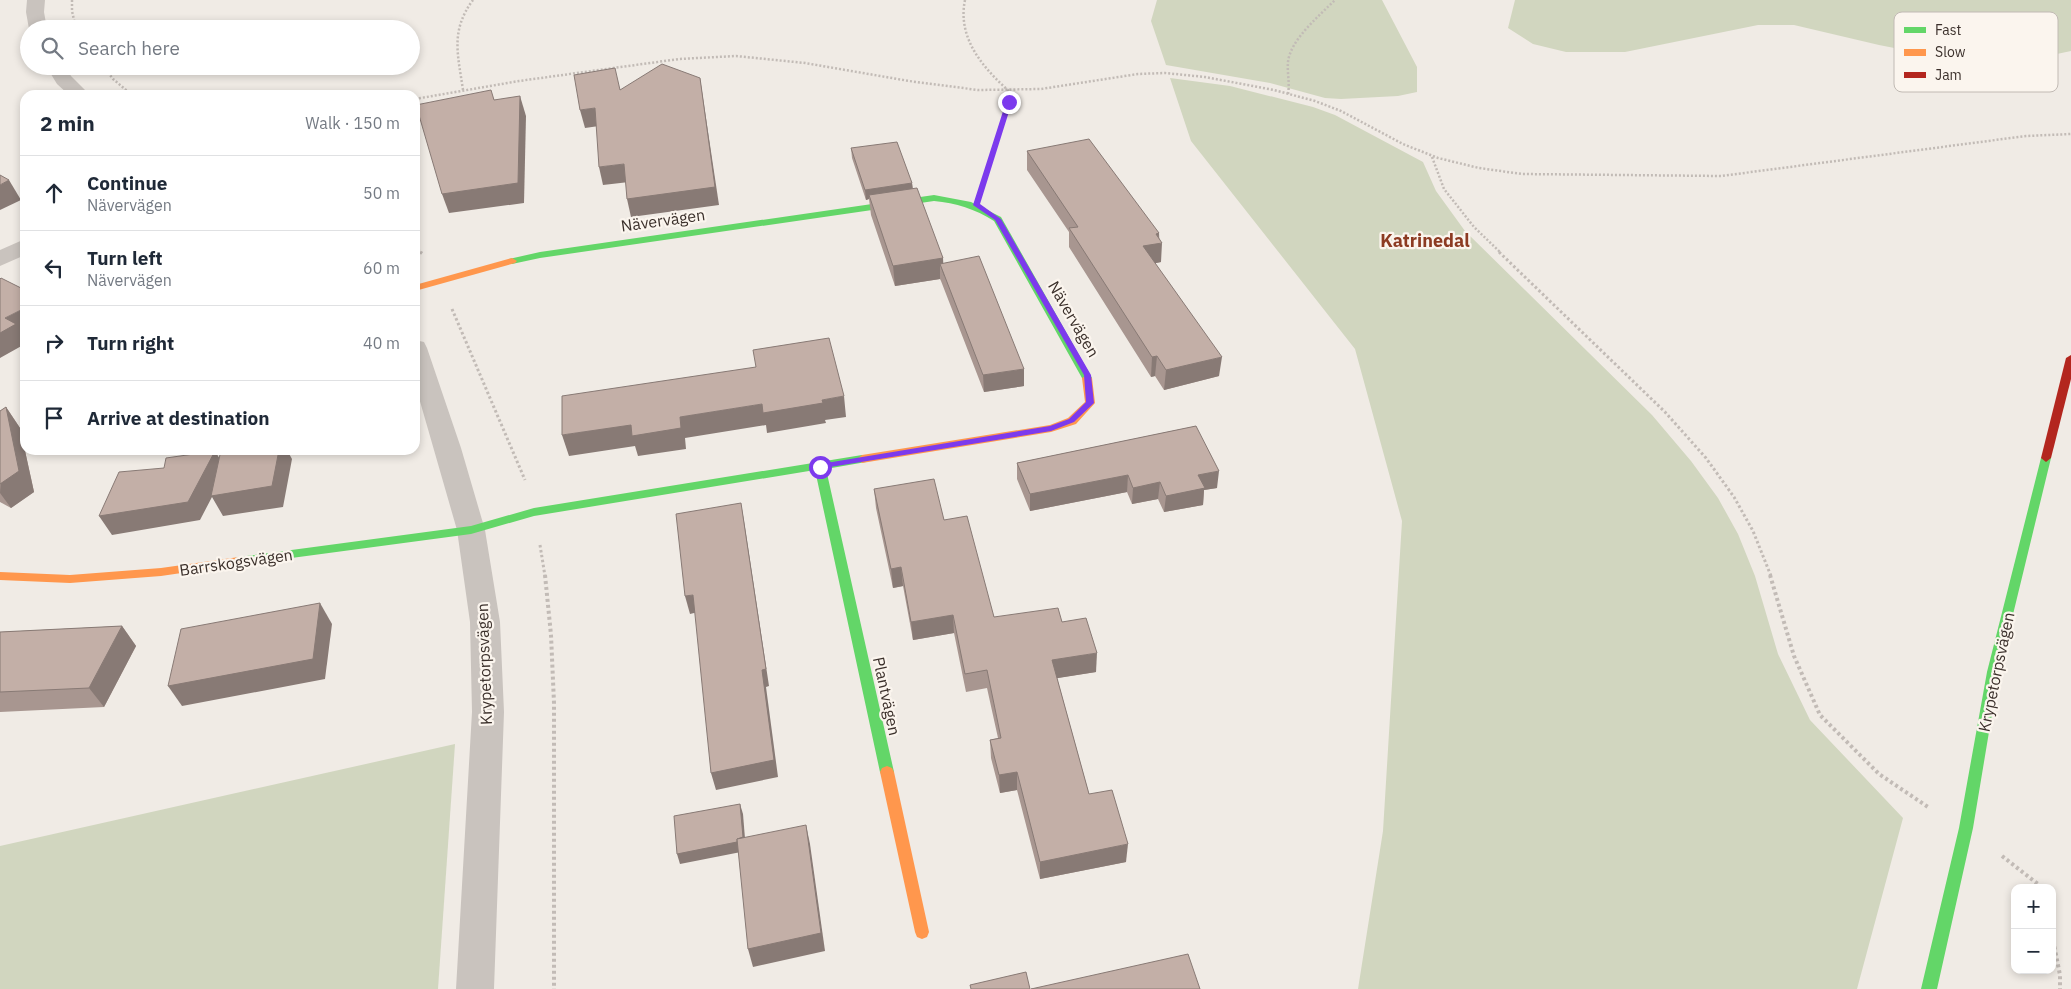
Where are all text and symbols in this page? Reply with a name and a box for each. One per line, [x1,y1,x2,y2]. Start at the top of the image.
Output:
legend [1894,12,2058,92]
search box [20,20,420,75]
text: Fast [1935,21,1961,39]
icon: search [38,34,66,62]
text: Search here [78,36,180,60]
text: Slow [1935,43,1966,61]
text: Jam [1935,66,1962,84]
route end [998,91,1021,114]
text: 2 min [40,109,95,137]
text: Walk · 150 m [305,113,400,133]
text: Continue [87,171,167,195]
icon: ahead [40,179,68,207]
text: 50 m [363,183,400,203]
text: Nävervägen [87,195,172,215]
street label: Nävervägen [620,204,706,236]
district label: Katrinedal [1380,229,1470,252]
text: Turn left [87,246,163,270]
icon: left [40,254,68,282]
text: 60 m [363,258,400,278]
text: Nävervägen [87,270,172,290]
street label: Nävervägen [1044,277,1104,361]
icon: right [40,329,68,357]
text: Turn right [87,331,174,355]
text: 40 m [363,333,400,353]
icon: arrive [40,404,68,432]
text: Arrive at destination [87,406,270,430]
route start [809,456,832,479]
street label: Barrskogsvägen [178,544,294,580]
street label: Krypetorpsvägen [472,603,496,725]
street label: Krypetorpsvägen [1974,610,2018,734]
street label: Plantvägen [869,655,905,737]
map controls [2011,884,2056,974]
button: + [2011,884,2056,929]
button: − [2011,929,2056,974]

